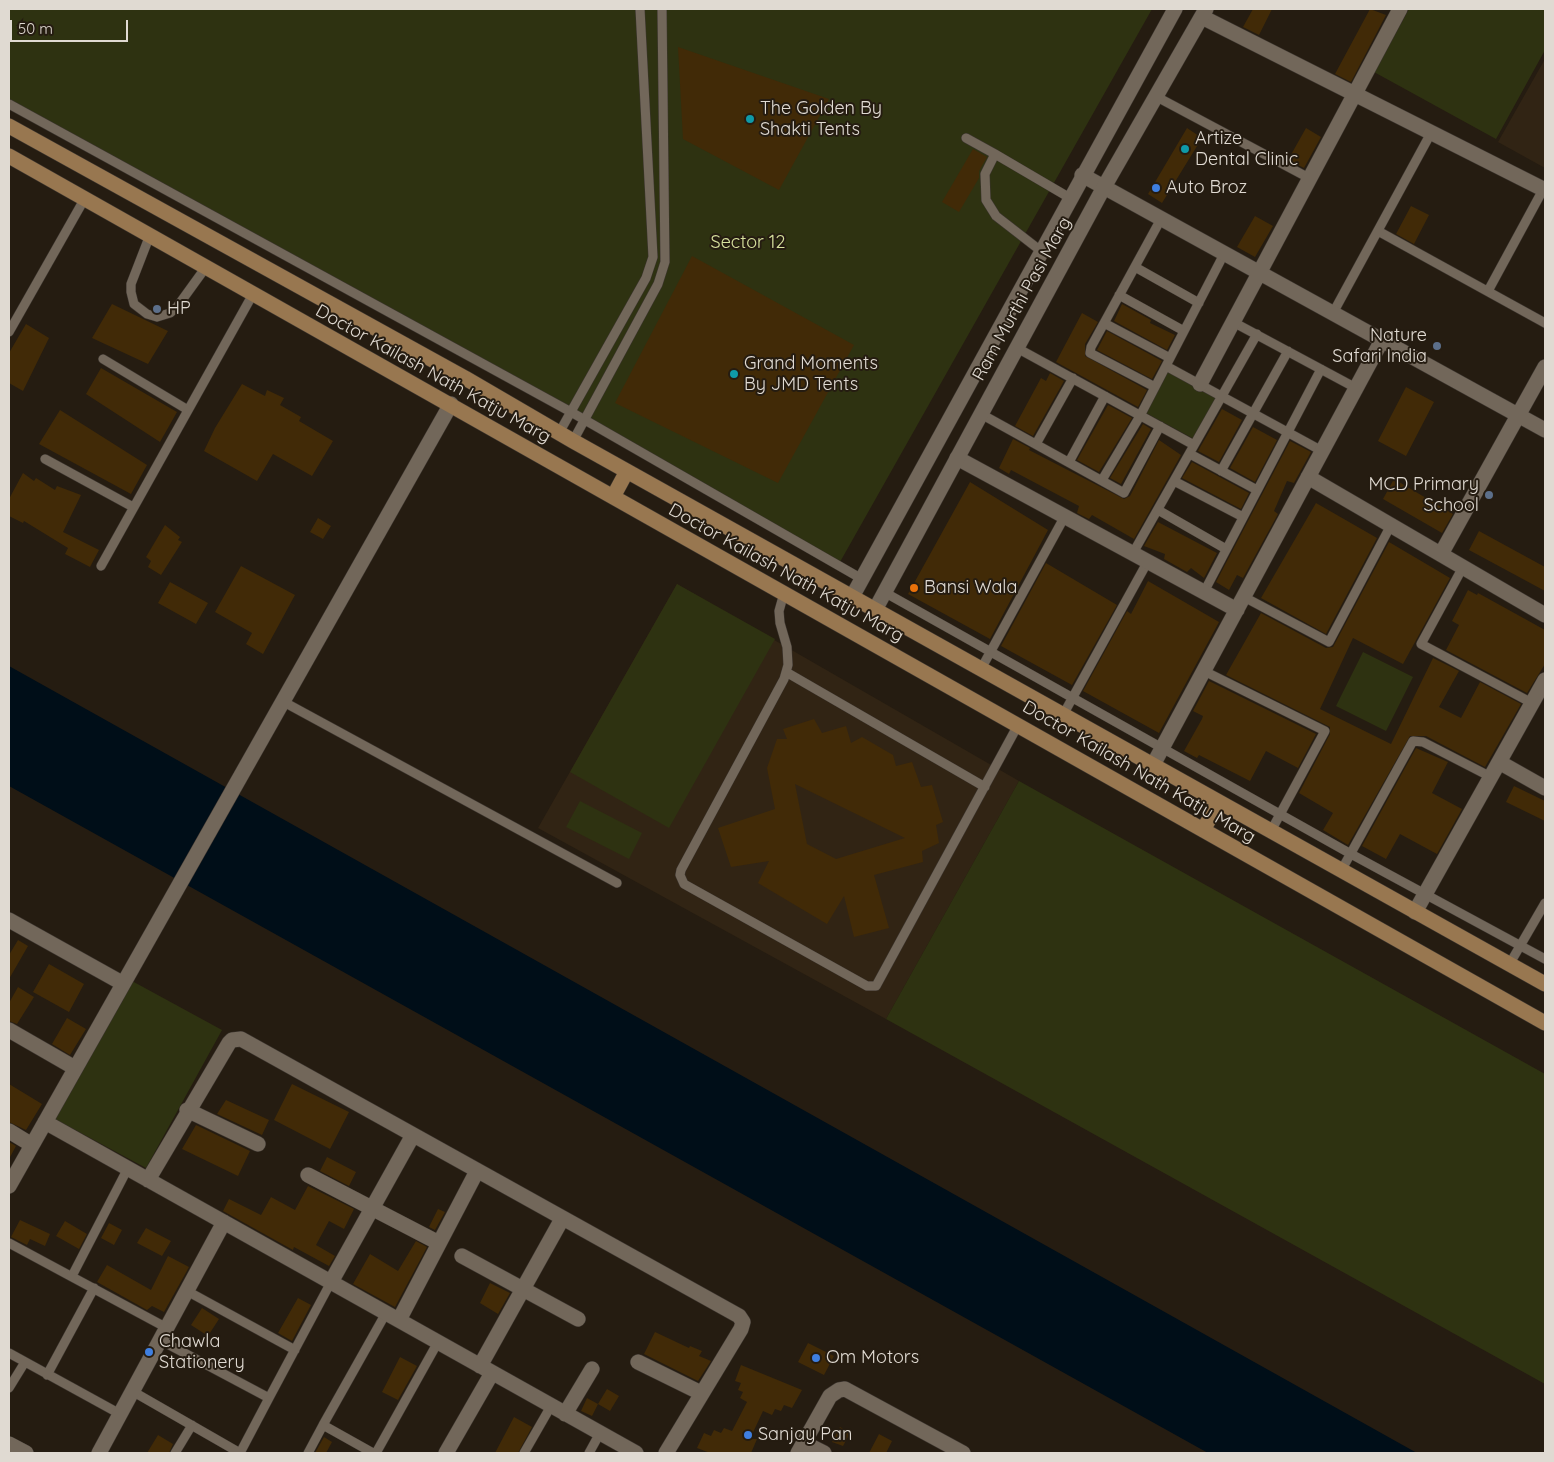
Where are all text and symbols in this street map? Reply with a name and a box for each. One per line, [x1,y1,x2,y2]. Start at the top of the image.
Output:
scale bar [12,10,130,42]
text: 50 m [18,19,53,38]
place label: The Golden By Shakti Tents [760,98,882,140]
marker: The Golden By Shakti Tents [744,113,756,125]
place label: Artize Dental Clinic [1195,128,1298,170]
marker: Artize Dental Clinic [1179,143,1191,155]
place label: Auto Broz [1166,177,1247,199]
marker: Auto Broz [1150,182,1162,194]
street label: Ram Murthi Pasi Marg [968,213,1076,385]
park label: Sector 12 [711,232,785,254]
place label: HP [167,298,191,320]
street label: Doctor Kailash Nath Katju Marg [312,300,554,448]
marker: HP [151,303,163,315]
place label: Nature Safari India [1332,325,1427,368]
marker: Nature Safari India [1431,340,1443,352]
place label: Grand Moments By JMD Tents [744,353,878,396]
marker: Grand Moments By JMD Tents [728,368,740,380]
place label: MCD Primary School [1369,474,1479,516]
marker: MCD Primary School [1483,489,1495,501]
street label: Doctor Kailash Nath Katju Marg [665,499,907,647]
place label: Bansi Wala [924,577,1017,599]
marker: Bansi Wala [908,582,920,594]
street label: Doctor Kailash Nath Katju Marg [1019,696,1259,848]
place label: Chawla Stationery [159,1331,245,1374]
marker: Chawla Stationery [143,1346,155,1358]
place label: Om Motors [826,1347,919,1369]
marker: Om Motors [810,1352,822,1364]
place label: Sanjay Pan [758,1424,852,1446]
marker: Sanjay Pan [742,1429,754,1441]

